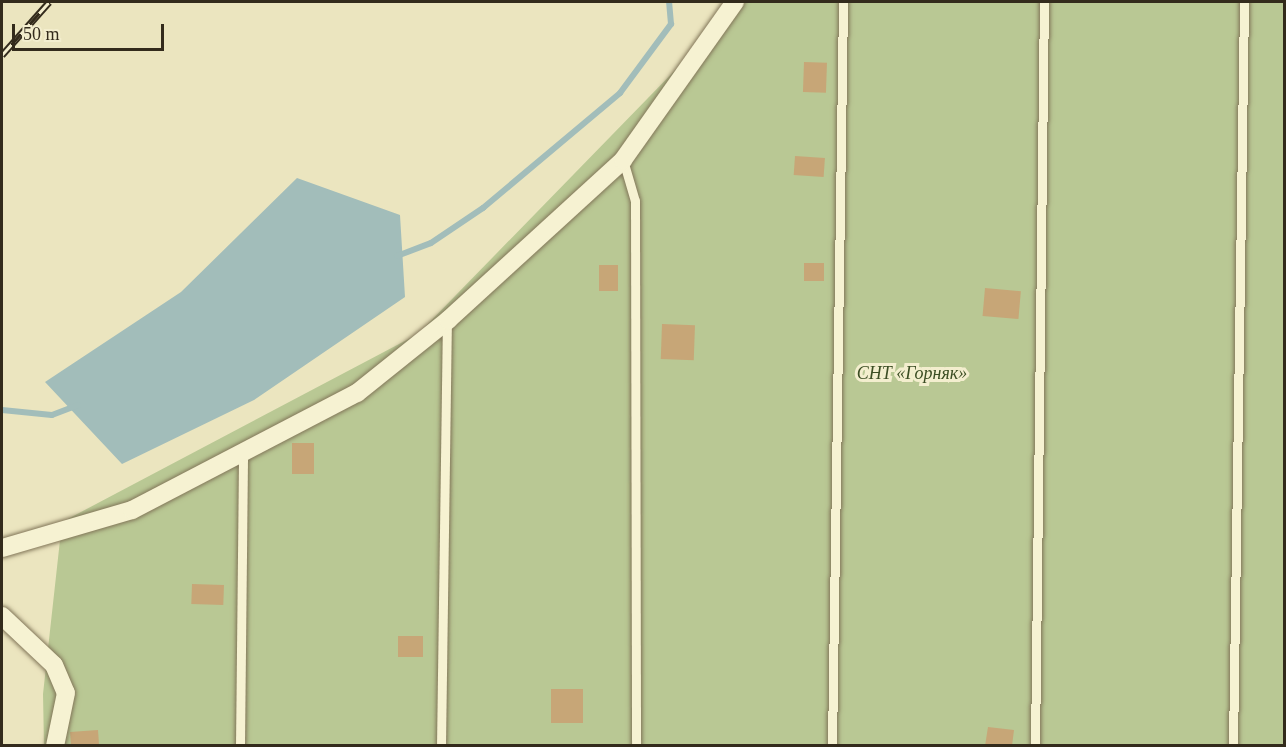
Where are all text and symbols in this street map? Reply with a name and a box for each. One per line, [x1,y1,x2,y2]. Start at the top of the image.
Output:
scale bar [15,12,166,50]
text: 50 m [23,24,60,44]
park label: СНТ «Горняк» [857,362,967,384]

